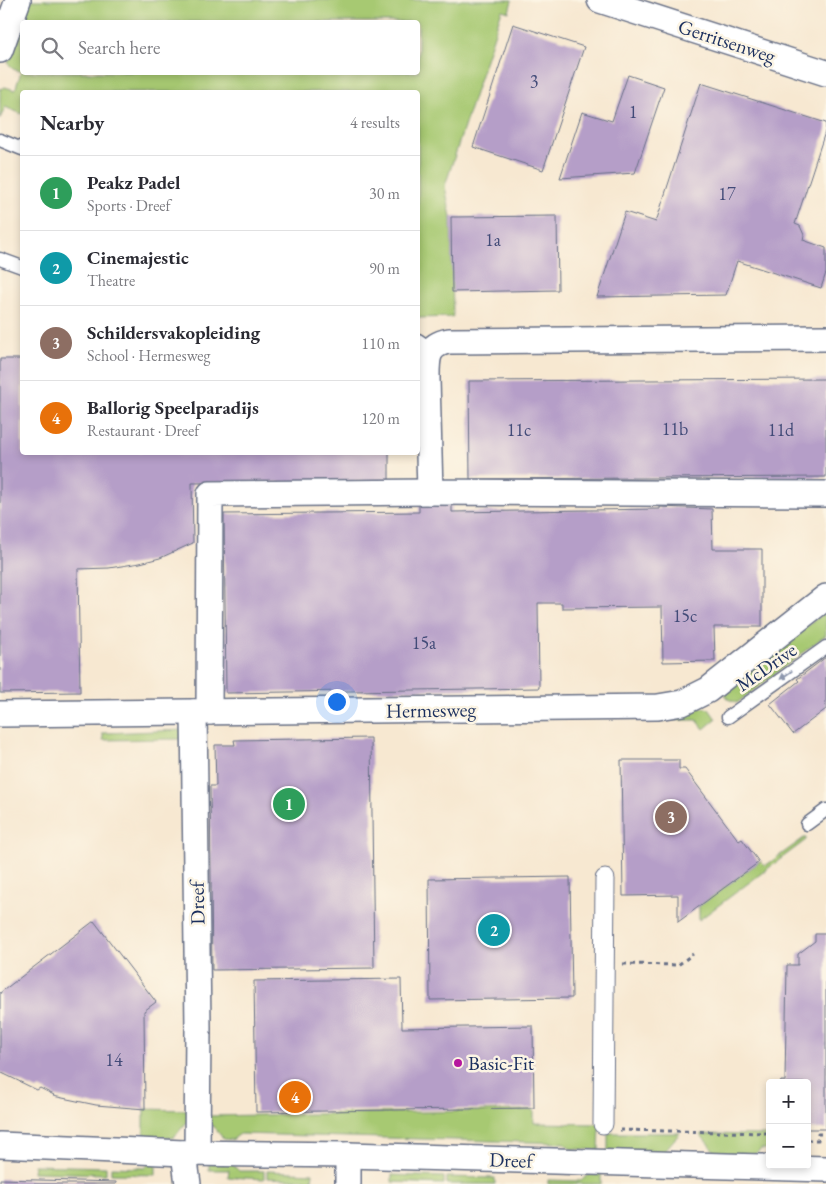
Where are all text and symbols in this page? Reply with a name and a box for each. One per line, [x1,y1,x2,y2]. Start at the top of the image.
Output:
street label: Gerritsenweg [675,13,779,69]
search box [20,20,420,75]
icon: search [38,34,66,62]
text: Search here [78,35,160,60]
house number: 3 [530,70,538,93]
house number: 1 [629,100,637,123]
text: Nearby [40,109,104,136]
text: 4 results [350,112,400,133]
text: Peakz Padel [87,170,180,195]
house number: 17 [718,182,736,205]
text: 1 [52,183,60,204]
text: 30 m [369,183,400,204]
text: Sports · Dreef [87,195,171,216]
house number: 1a [485,228,502,251]
text: Cinemajestic [87,245,189,270]
text: 2 [52,258,60,279]
text: 90 m [369,258,400,279]
text: Theatre [87,270,135,291]
text: Schildersvakopleiding [87,320,260,345]
text: 3 [52,333,60,354]
text: 110 m [361,333,400,354]
text: School · Hermesweg [87,345,210,366]
text: Ballorig Speelparadijs [87,395,259,420]
text: 4 [52,408,60,429]
text: 120 m [361,408,400,429]
house number: 11b [662,417,688,440]
house number: 11c [507,418,531,441]
house number: 11d [768,418,795,441]
text: Restaurant · Dreef [87,420,199,441]
house number: 15c [673,604,697,627]
house number: 15a [412,631,437,654]
street label: McDrive [730,637,802,697]
one-way arrow [779,670,793,680]
your location [324,689,350,715]
street label: Hermesweg [386,696,477,724]
pin: 1 [273,785,305,823]
pin: 3 [655,798,687,836]
street label: Dreef [184,878,210,925]
pin: 2 [478,911,510,949]
house number: 14 [105,1048,123,1071]
place label: Basic-Fit [468,1050,535,1076]
marker: Basic-Fit [452,1057,464,1069]
pin: 4 [279,1078,311,1116]
map controls [766,1079,811,1169]
button: + [766,1079,811,1124]
button: − [766,1124,811,1169]
street label: Dreef [489,1146,536,1174]

